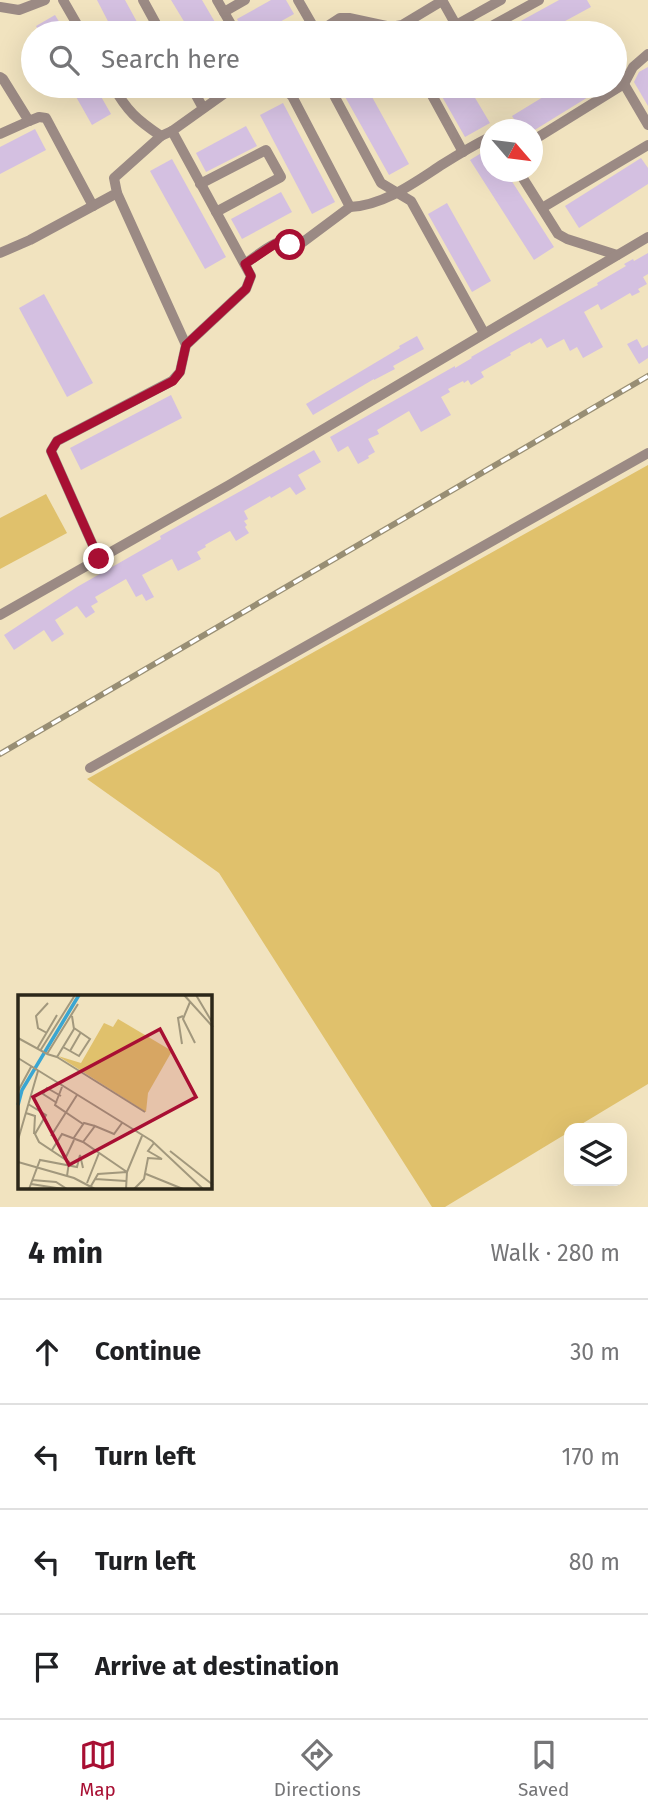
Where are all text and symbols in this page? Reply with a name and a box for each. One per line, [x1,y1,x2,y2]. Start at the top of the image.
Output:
search box [21,21,627,98]
icon: search [45,41,83,79]
text: Search here [101,44,240,75]
north arrow [480,119,543,182]
route start [274,229,305,260]
route end [83,543,114,574]
inset map [18,995,212,1190]
map controls [564,1123,627,1186]
button: layers [564,1123,627,1186]
text: 4 min [28,1235,103,1271]
text: Walk · 280 m [490,1239,620,1267]
icon: ahead [28,1333,66,1371]
text: Continue [95,1336,201,1367]
text: 30 m [570,1338,620,1366]
icon: left [28,1438,66,1476]
text: Turn left [95,1441,196,1472]
text: 170 m [561,1443,620,1471]
icon: left [28,1543,66,1581]
text: Turn left [95,1546,196,1577]
text: 80 m [569,1548,620,1576]
icon: arrive [28,1648,66,1686]
text: Arrive at destination [95,1651,339,1682]
tab: Map [79,1736,117,1801]
tab: Directions [274,1736,361,1801]
tab: Saved [518,1736,569,1801]

